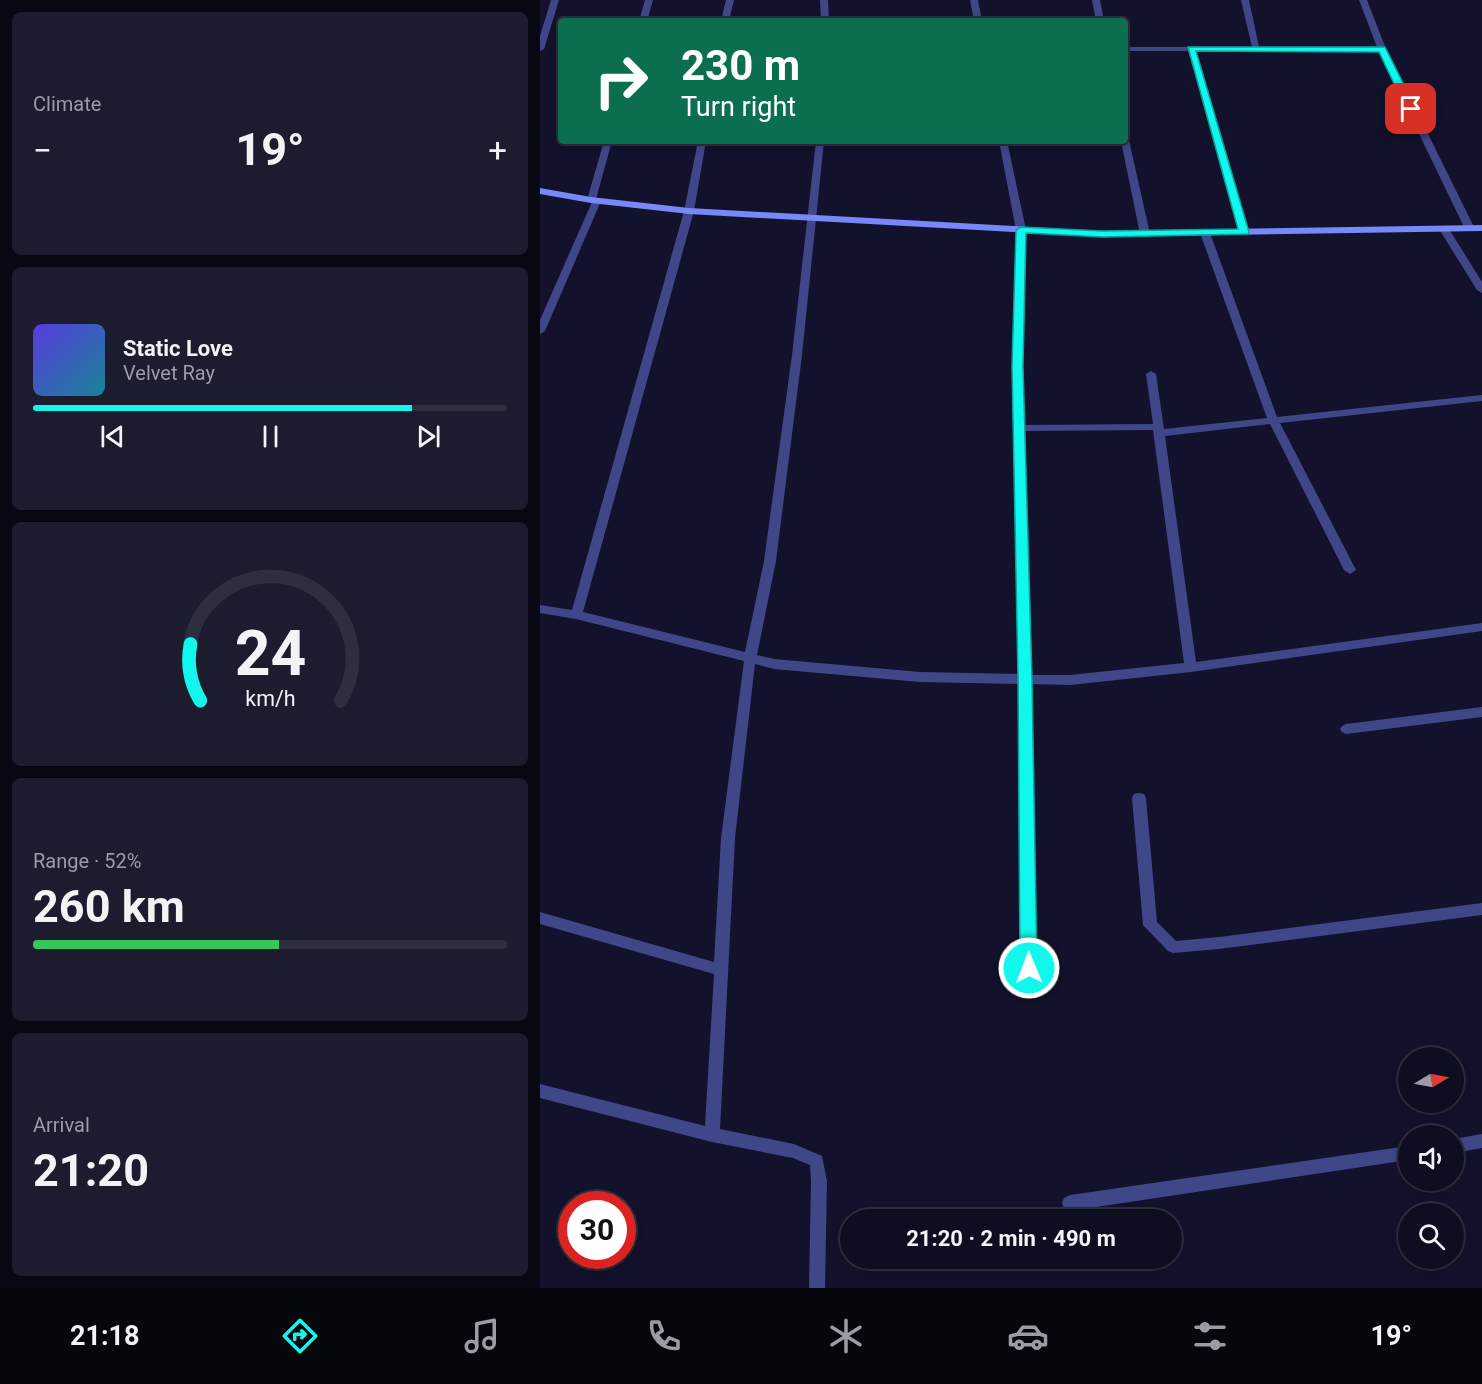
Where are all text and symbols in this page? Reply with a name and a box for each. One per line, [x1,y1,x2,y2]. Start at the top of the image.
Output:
text: 230 m [681,41,800,90]
icon: right [582,42,660,120]
pin [1385,83,1436,134]
text: Turn right [681,91,796,123]
text: Climate [33,92,101,116]
icon: arrive [1394,92,1427,125]
text: 19° [235,123,305,176]
text: − [33,131,52,170]
text: + [488,131,507,170]
text: Static Love [123,336,233,361]
text: Velvet Ray [123,361,215,385]
icon: previous [96,420,129,453]
icon: pause [254,420,287,453]
icon: next [412,420,445,453]
text: 24 [234,617,306,690]
text: km/h [245,686,295,711]
text: Range · 52% [33,849,141,873]
text: 260 km [33,880,185,933]
position arrow [997,936,1061,1000]
north arrow [1398,1047,1464,1113]
map controls [1398,1047,1464,1269]
text: Arrival [33,1113,90,1137]
button: sound [1398,1125,1464,1191]
text: 21:20 [33,1144,149,1197]
speed limit sign: 30 [558,1191,636,1269]
button: search [1398,1203,1464,1269]
text: 21:20 · 2 min · 490 m [906,1226,1116,1251]
icon: directions [279,1315,321,1357]
icon: music [461,1315,503,1357]
icon: phone [643,1315,685,1357]
icon: climate [825,1315,867,1357]
icon: car [1007,1315,1049,1357]
icon: filters [1189,1315,1231,1357]
text: 21:18 [70,1320,140,1352]
text: 19° [1371,1320,1412,1352]

